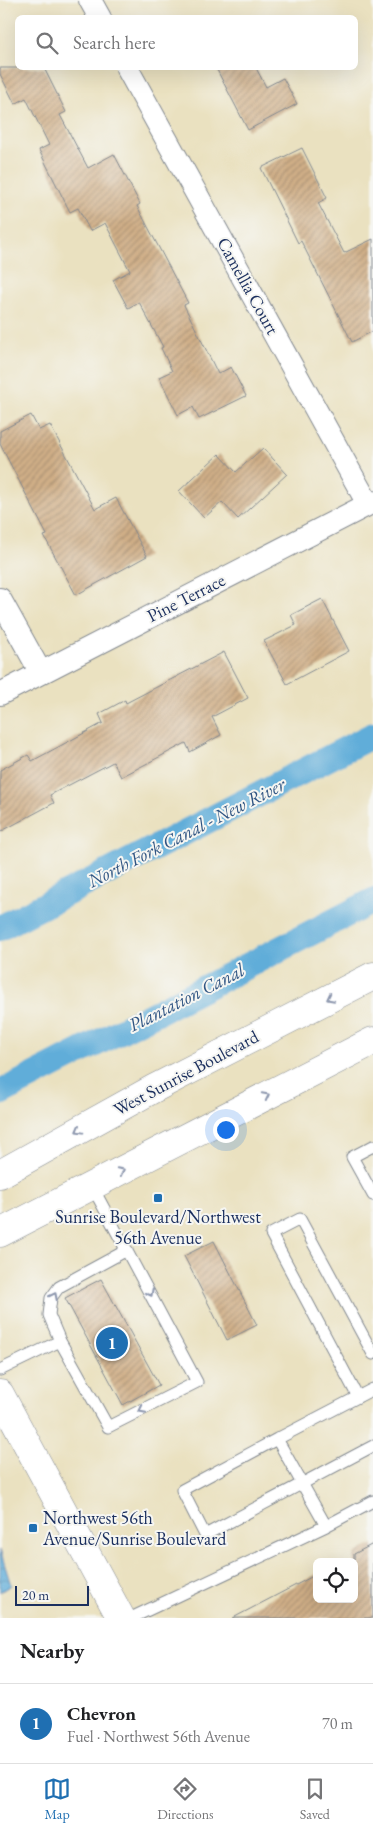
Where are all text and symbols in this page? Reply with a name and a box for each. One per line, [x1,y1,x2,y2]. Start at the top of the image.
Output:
search box [15,15,358,70]
icon: search [33,29,61,57]
text: Search here [73,30,155,55]
street label: Camellia Court [212,233,285,339]
street label: Pine Terrace [143,568,229,627]
water label: North Fork Canal - New River [82,771,290,894]
water label: Plantation Canal [124,957,249,1037]
one-way arrow [326,992,335,1002]
street label: West Sunrise Boulevard [109,1024,263,1121]
one-way arrow [260,1092,269,1102]
your location [213,1117,239,1143]
one-way arrow [76,1124,85,1134]
one-way arrow [116,1167,125,1177]
marker: Sunrise Boulevard/Northwest 56th Avenue [152,1192,164,1204]
place label: Sunrise Boulevard/Northwest 56th Avenue [55,1205,261,1249]
one-way arrow [143,1288,153,1297]
one-way arrow [48,1292,58,1301]
pin: 1 [96,1324,128,1362]
one-way arrow [139,1404,148,1414]
place label: Northwest 56th Avenue/Sunrise Boulevard [42,1506,227,1550]
marker: Northwest 56th Avenue/Sunrise Boulevard [27,1522,39,1534]
map controls [313,1558,358,1603]
button: locate [313,1558,358,1603]
scale bar [15,1583,89,1606]
text: 20 m [22,1586,49,1604]
text: Nearby [20,1637,84,1664]
text: Chevron [67,1701,136,1726]
text: 1 [32,1713,40,1734]
text: 70 m [322,1713,353,1734]
text: Fuel · Northwest 56th Avenue [67,1726,250,1747]
tab: Map [43,1775,71,1823]
tab: Directions [157,1775,214,1823]
tab: Saved [300,1775,330,1823]

